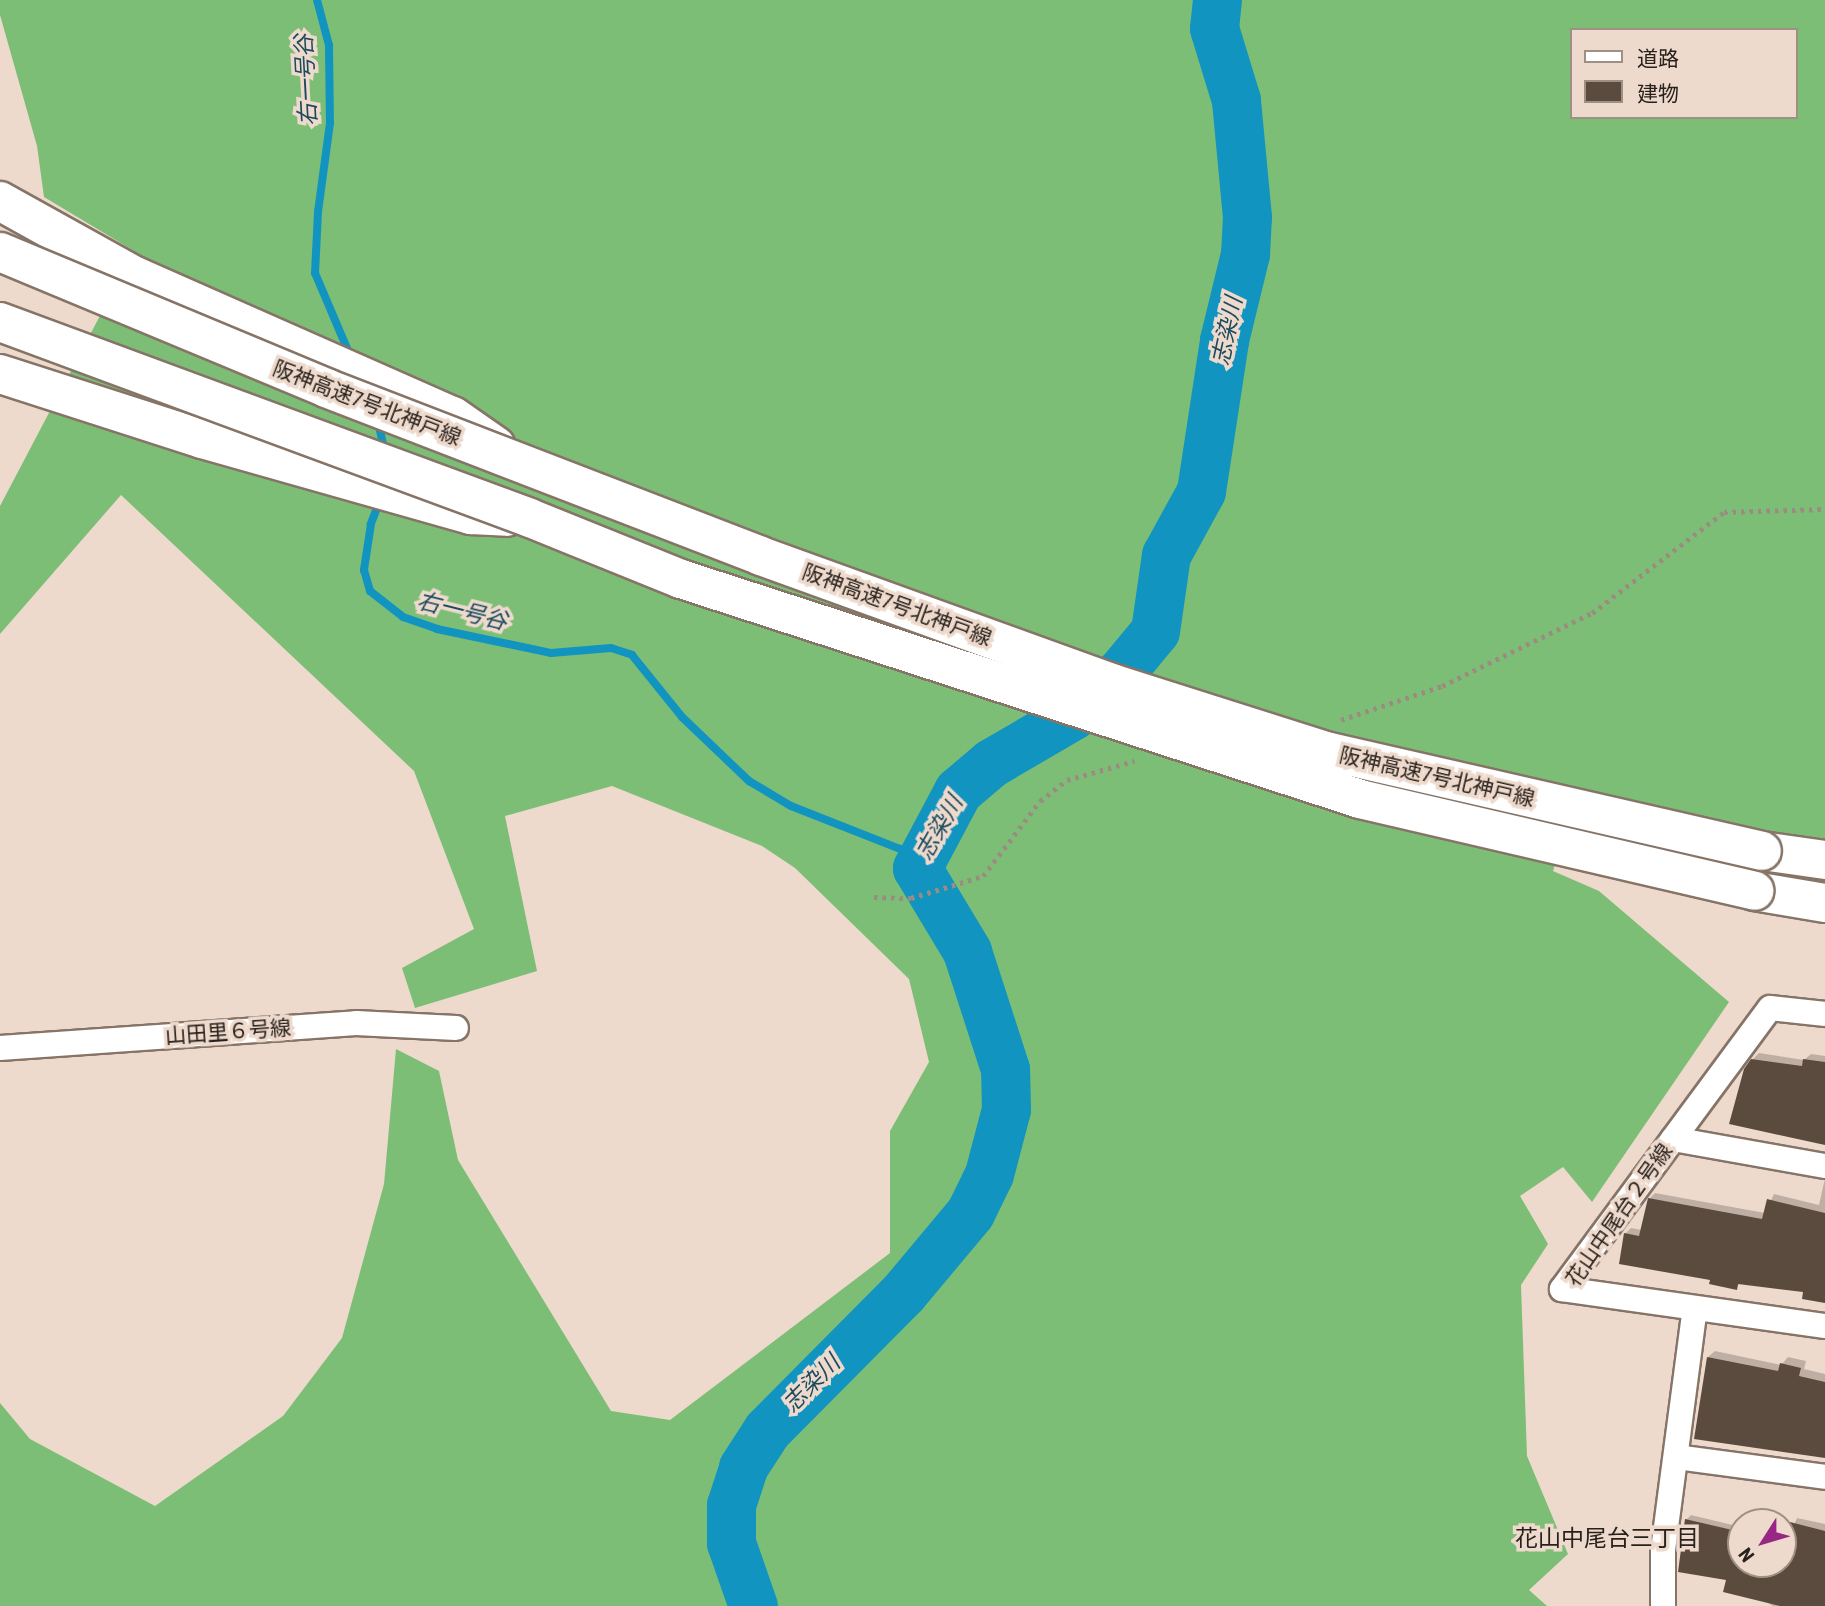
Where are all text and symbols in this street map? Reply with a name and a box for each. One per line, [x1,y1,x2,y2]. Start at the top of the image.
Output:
legend [1570,28,1797,119]
water label: 右一号谷 [291,33,323,127]
text: 道路 [1637,47,1679,71]
text: 建物 [1637,82,1679,106]
water label: 志染川 [1207,294,1249,368]
street label: 阪神高速7号北神戸線 [269,356,465,450]
street label: 阪神高速7号北神戸線 [799,559,995,651]
water label: 右一号谷 [414,587,510,637]
street label: 阪神高速7号北神戸線 [1337,742,1537,812]
water label: 志染川 [911,791,969,865]
street label: 山田里６号線 [164,1015,292,1049]
street label: 花山中尾台２号線 [1560,1139,1678,1291]
water label: 志染川 [778,1350,846,1418]
north arrow [1727,1508,1797,1578]
district label: 花山中尾台三丁目 [1515,1525,1699,1553]
text: N [1734,1543,1759,1566]

